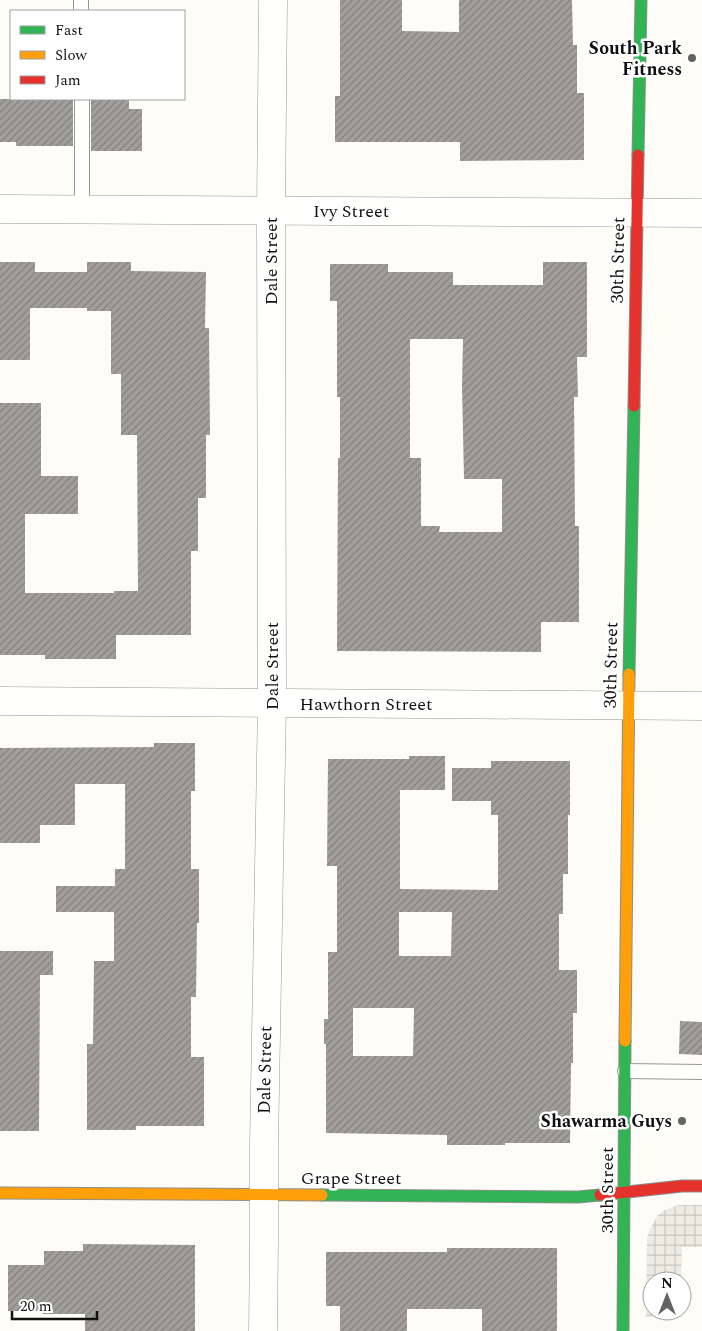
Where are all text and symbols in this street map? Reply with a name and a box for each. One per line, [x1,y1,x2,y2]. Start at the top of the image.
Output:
legend [10,10,185,100]
text: Fast [55,19,83,42]
place label: South Park Fitness [589,35,682,83]
text: Slow [55,44,87,67]
marker: South Park Fitness [686,52,698,64]
text: Jam [55,69,81,92]
street label: Ivy Street [313,198,389,225]
street label: 30th Street [604,216,632,304]
street label: Dale Street [258,217,285,305]
street label: 30th Street [597,621,625,709]
street label: Dale Street [259,622,286,710]
street label: Hawthorn Street [300,691,432,718]
street label: Dale Street [251,1026,279,1114]
place label: Shawarma Guys [541,1108,672,1135]
marker: Shawarma Guys [676,1115,688,1127]
street label: 30th Street [594,1147,621,1233]
street label: Grape Street [301,1165,401,1192]
north arrow [642,1271,692,1321]
text: N [661,1273,673,1294]
scale bar [12,1288,98,1320]
text: 20 m [20,1295,52,1318]

